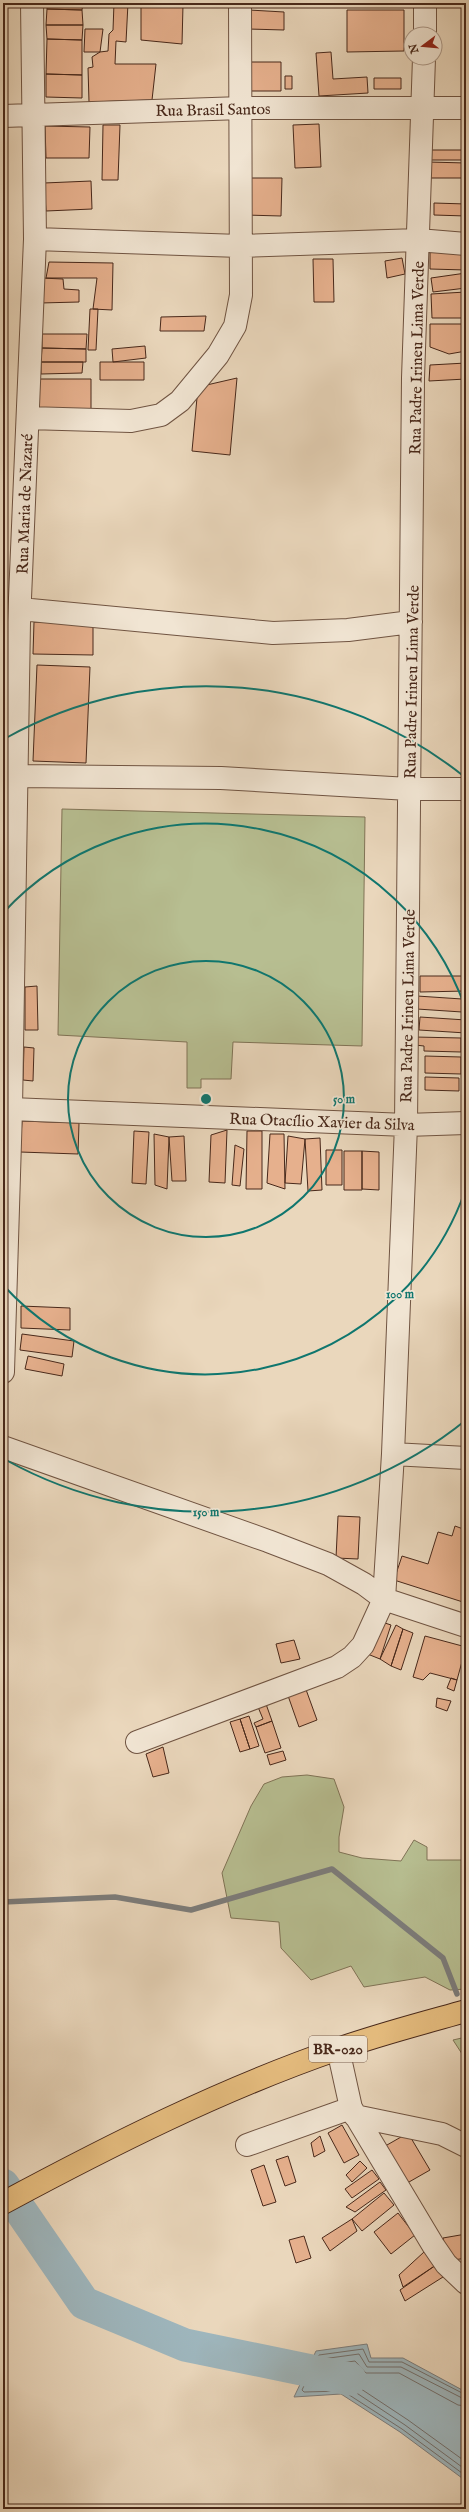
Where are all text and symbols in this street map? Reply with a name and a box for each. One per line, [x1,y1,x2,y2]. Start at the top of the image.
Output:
north arrow [403,26,443,66]
text: N [406,42,423,56]
street label: Rua Brasil Santos [155,100,271,122]
street label: Rua Padre Irineu Lima Verde [406,261,430,455]
street label: Rua Maria de Nazaré [14,433,38,575]
street label: Rua Padre Irineu Lima Verde [401,585,425,779]
street label: Rua Padre Irineu Lima Verde [397,909,421,1103]
centre of rings [199,1092,213,1106]
text: 50 m [333,1092,356,1107]
street label: Rua Otacílio Xavier da Silva [229,1110,415,1136]
text: 100 m [386,1287,415,1302]
text: 150 m [193,1505,220,1520]
road number: BR-020 [309,2036,367,2062]

